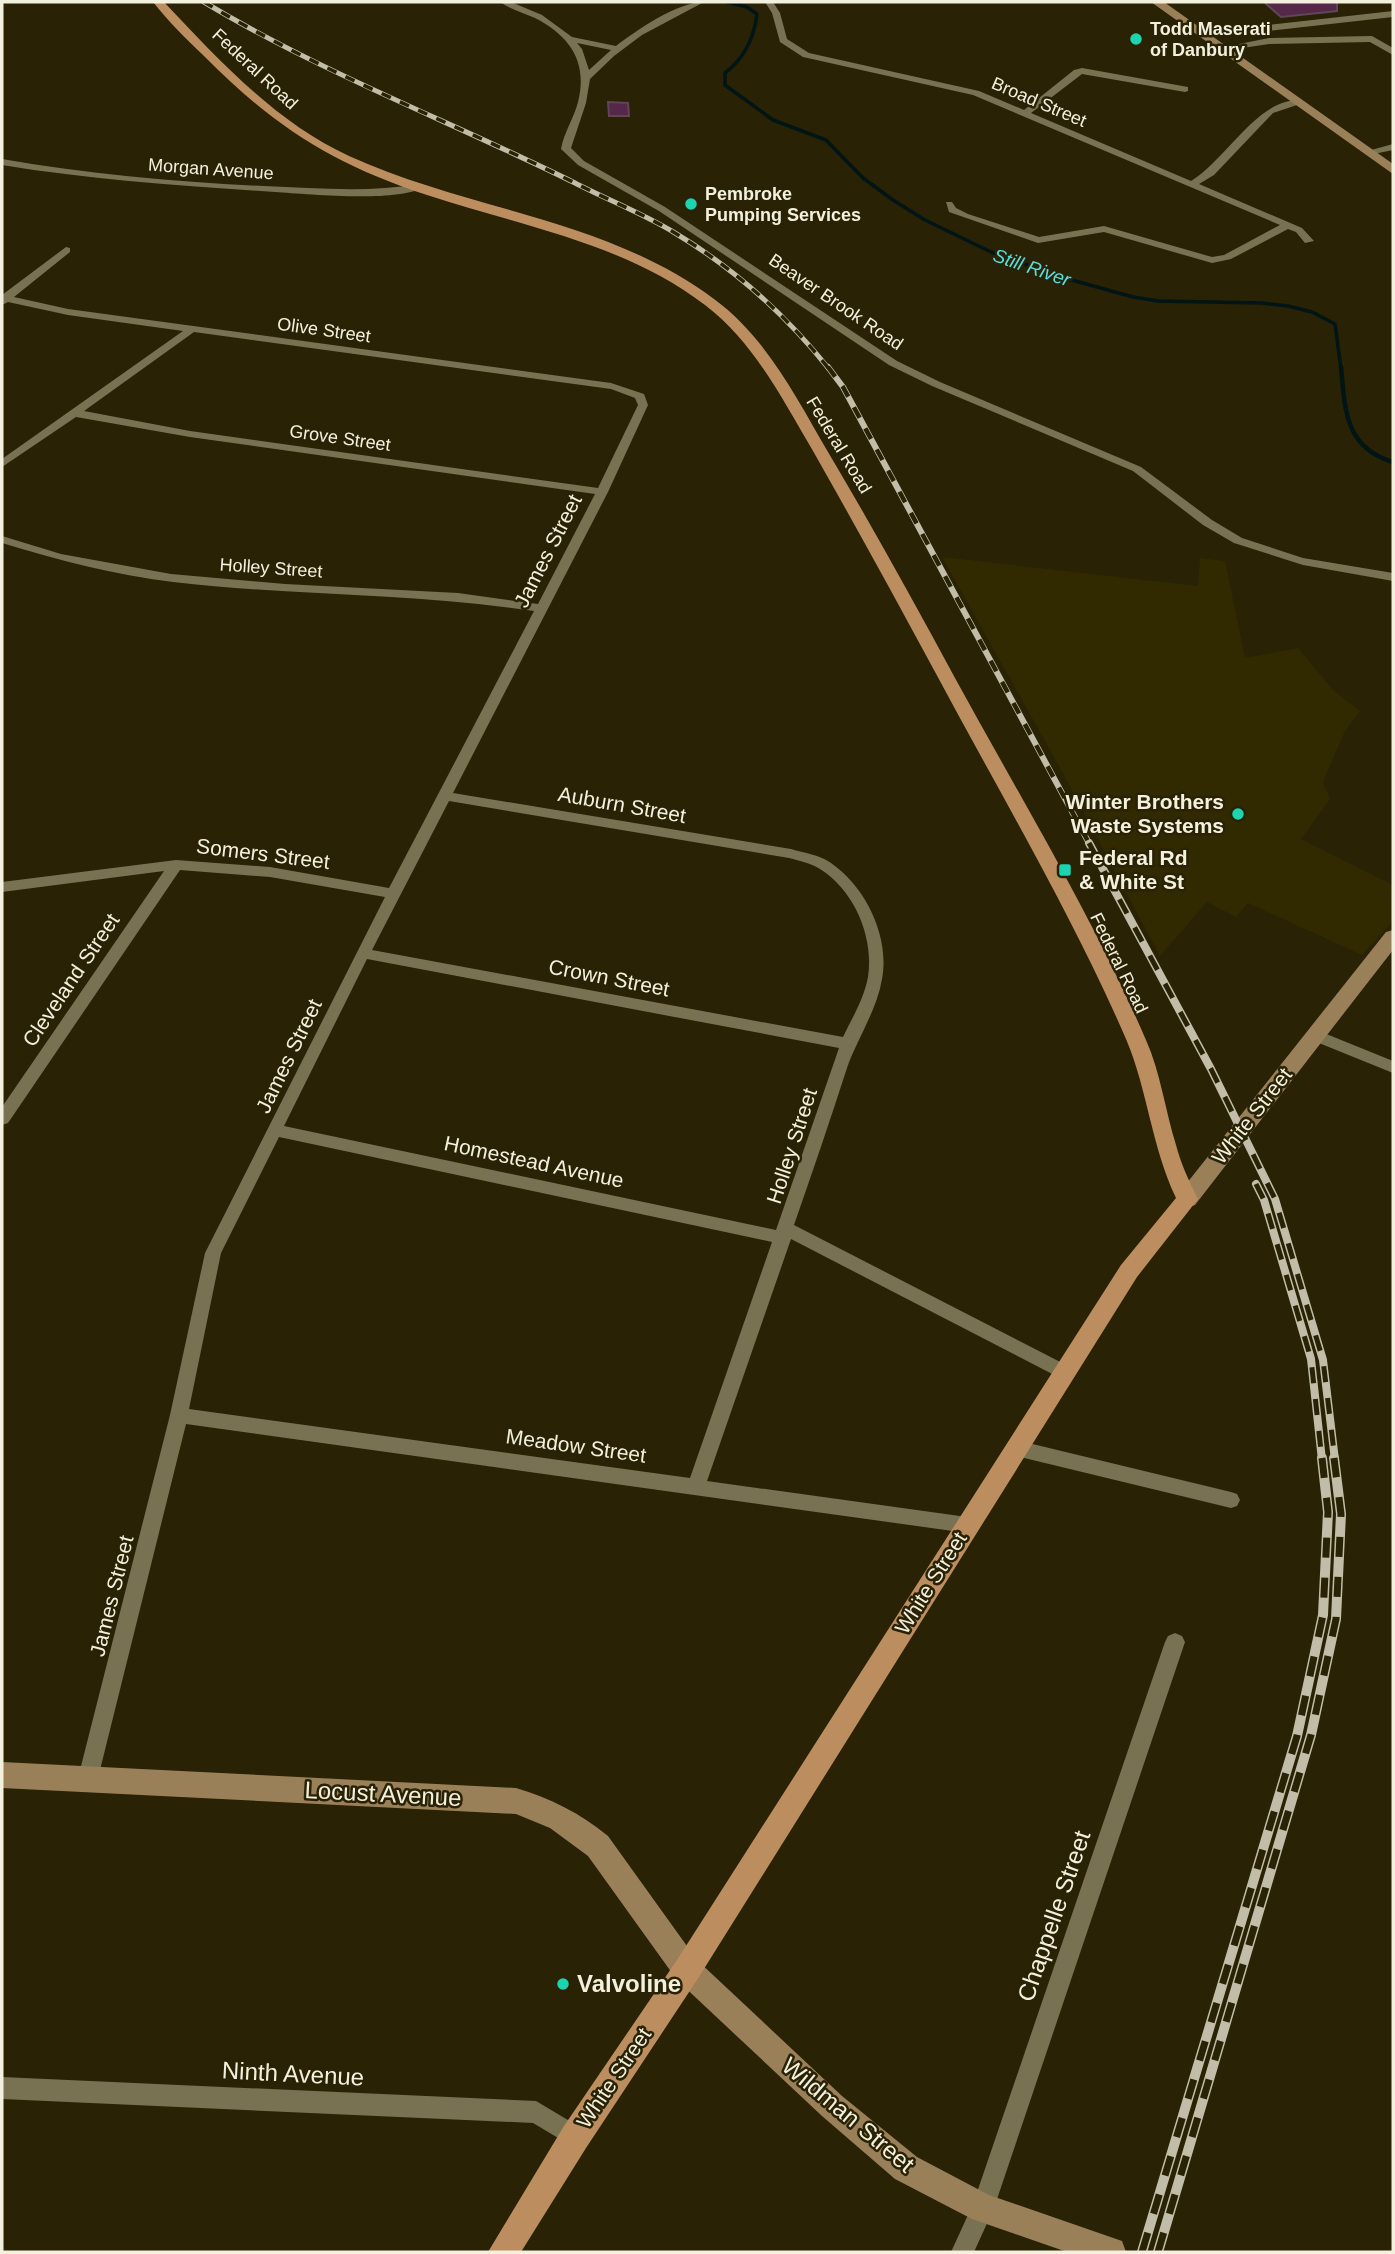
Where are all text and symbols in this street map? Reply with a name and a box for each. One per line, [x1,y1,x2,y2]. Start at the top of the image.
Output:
place label: Todd Maserati of Danbury [1150,19,1271,60]
street label: Federal Road [208,24,302,114]
marker: Todd Maserati of Danbury [1128,31,1144,47]
street label: Broad Street [989,73,1089,131]
street label: Morgan Avenue [148,155,274,183]
place label: Pembroke Pumping Services [705,184,861,225]
marker: Pembroke Pumping Services [683,196,699,212]
water label: Still River [990,244,1074,291]
street label: Beaver Brook Road [765,250,907,354]
street label: Olive Street [276,314,372,346]
street label: Federal Road [802,393,876,497]
street label: Grove Street [288,421,392,455]
street label: James Street [509,490,586,611]
street label: Holley Street [219,554,323,582]
street label: Auburn Street [556,782,688,827]
place label: Winter Brothers Waste Systems [1066,790,1224,837]
marker: Winter Brothers Waste Systems [1230,806,1246,822]
street label: Somers Street [195,834,331,873]
place label: Federal Rd & White St [1079,846,1188,893]
marker: Federal Rd & White St [1057,862,1073,878]
street label: Cleveland Street [18,909,124,1051]
street label: Federal Road [1086,910,1152,1016]
street label: Crown Street [547,955,672,1001]
street label: James Street [251,995,326,1116]
street label: White Street [1207,1063,1296,1168]
street label: Holley Street [762,1085,821,1207]
street label: Homestead Avenue [442,1131,626,1192]
street label: Meadow Street [505,1424,648,1467]
street label: White Street [890,1528,971,1638]
street label: James Street [85,1533,138,1659]
street label: Locust Avenue [304,1776,462,1811]
street label: Chappelle Street [1012,1827,1096,2005]
place label: Valvoline [577,1970,681,1997]
marker: Valvoline [555,1976,571,1992]
street label: White Street [572,2023,656,2132]
street label: Wildman Street [777,2052,920,2178]
street label: Ninth Avenue [221,2056,365,2091]

